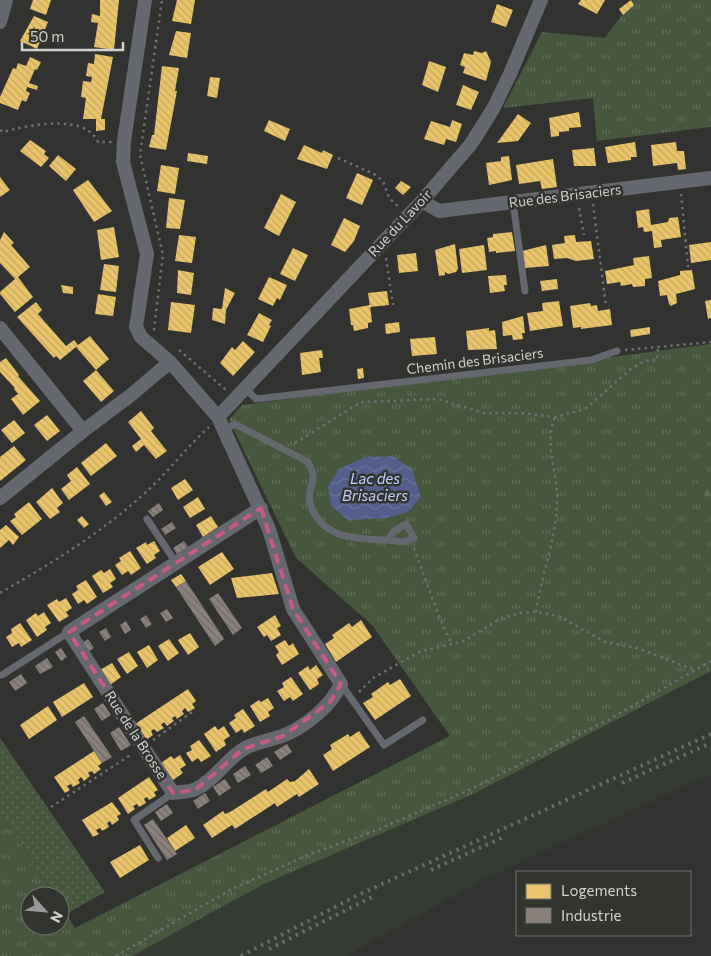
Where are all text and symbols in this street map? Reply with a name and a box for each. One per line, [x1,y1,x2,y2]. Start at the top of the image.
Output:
scale bar [22,20,124,52]
text: 50 m [30,27,64,45]
street label: Rue des Brisaciers [508,180,622,211]
street label: Rue du Lavoir [364,185,435,260]
street label: Chemin des Brisaciers [406,344,544,377]
water label: Lac des Brisaciers [342,469,408,504]
street label: Rue de la Brosse [102,687,171,782]
legend [516,871,691,936]
text: Logements [561,881,637,899]
north arrow [20,886,70,936]
text: Industrie [561,906,622,924]
text: N [47,909,67,926]

